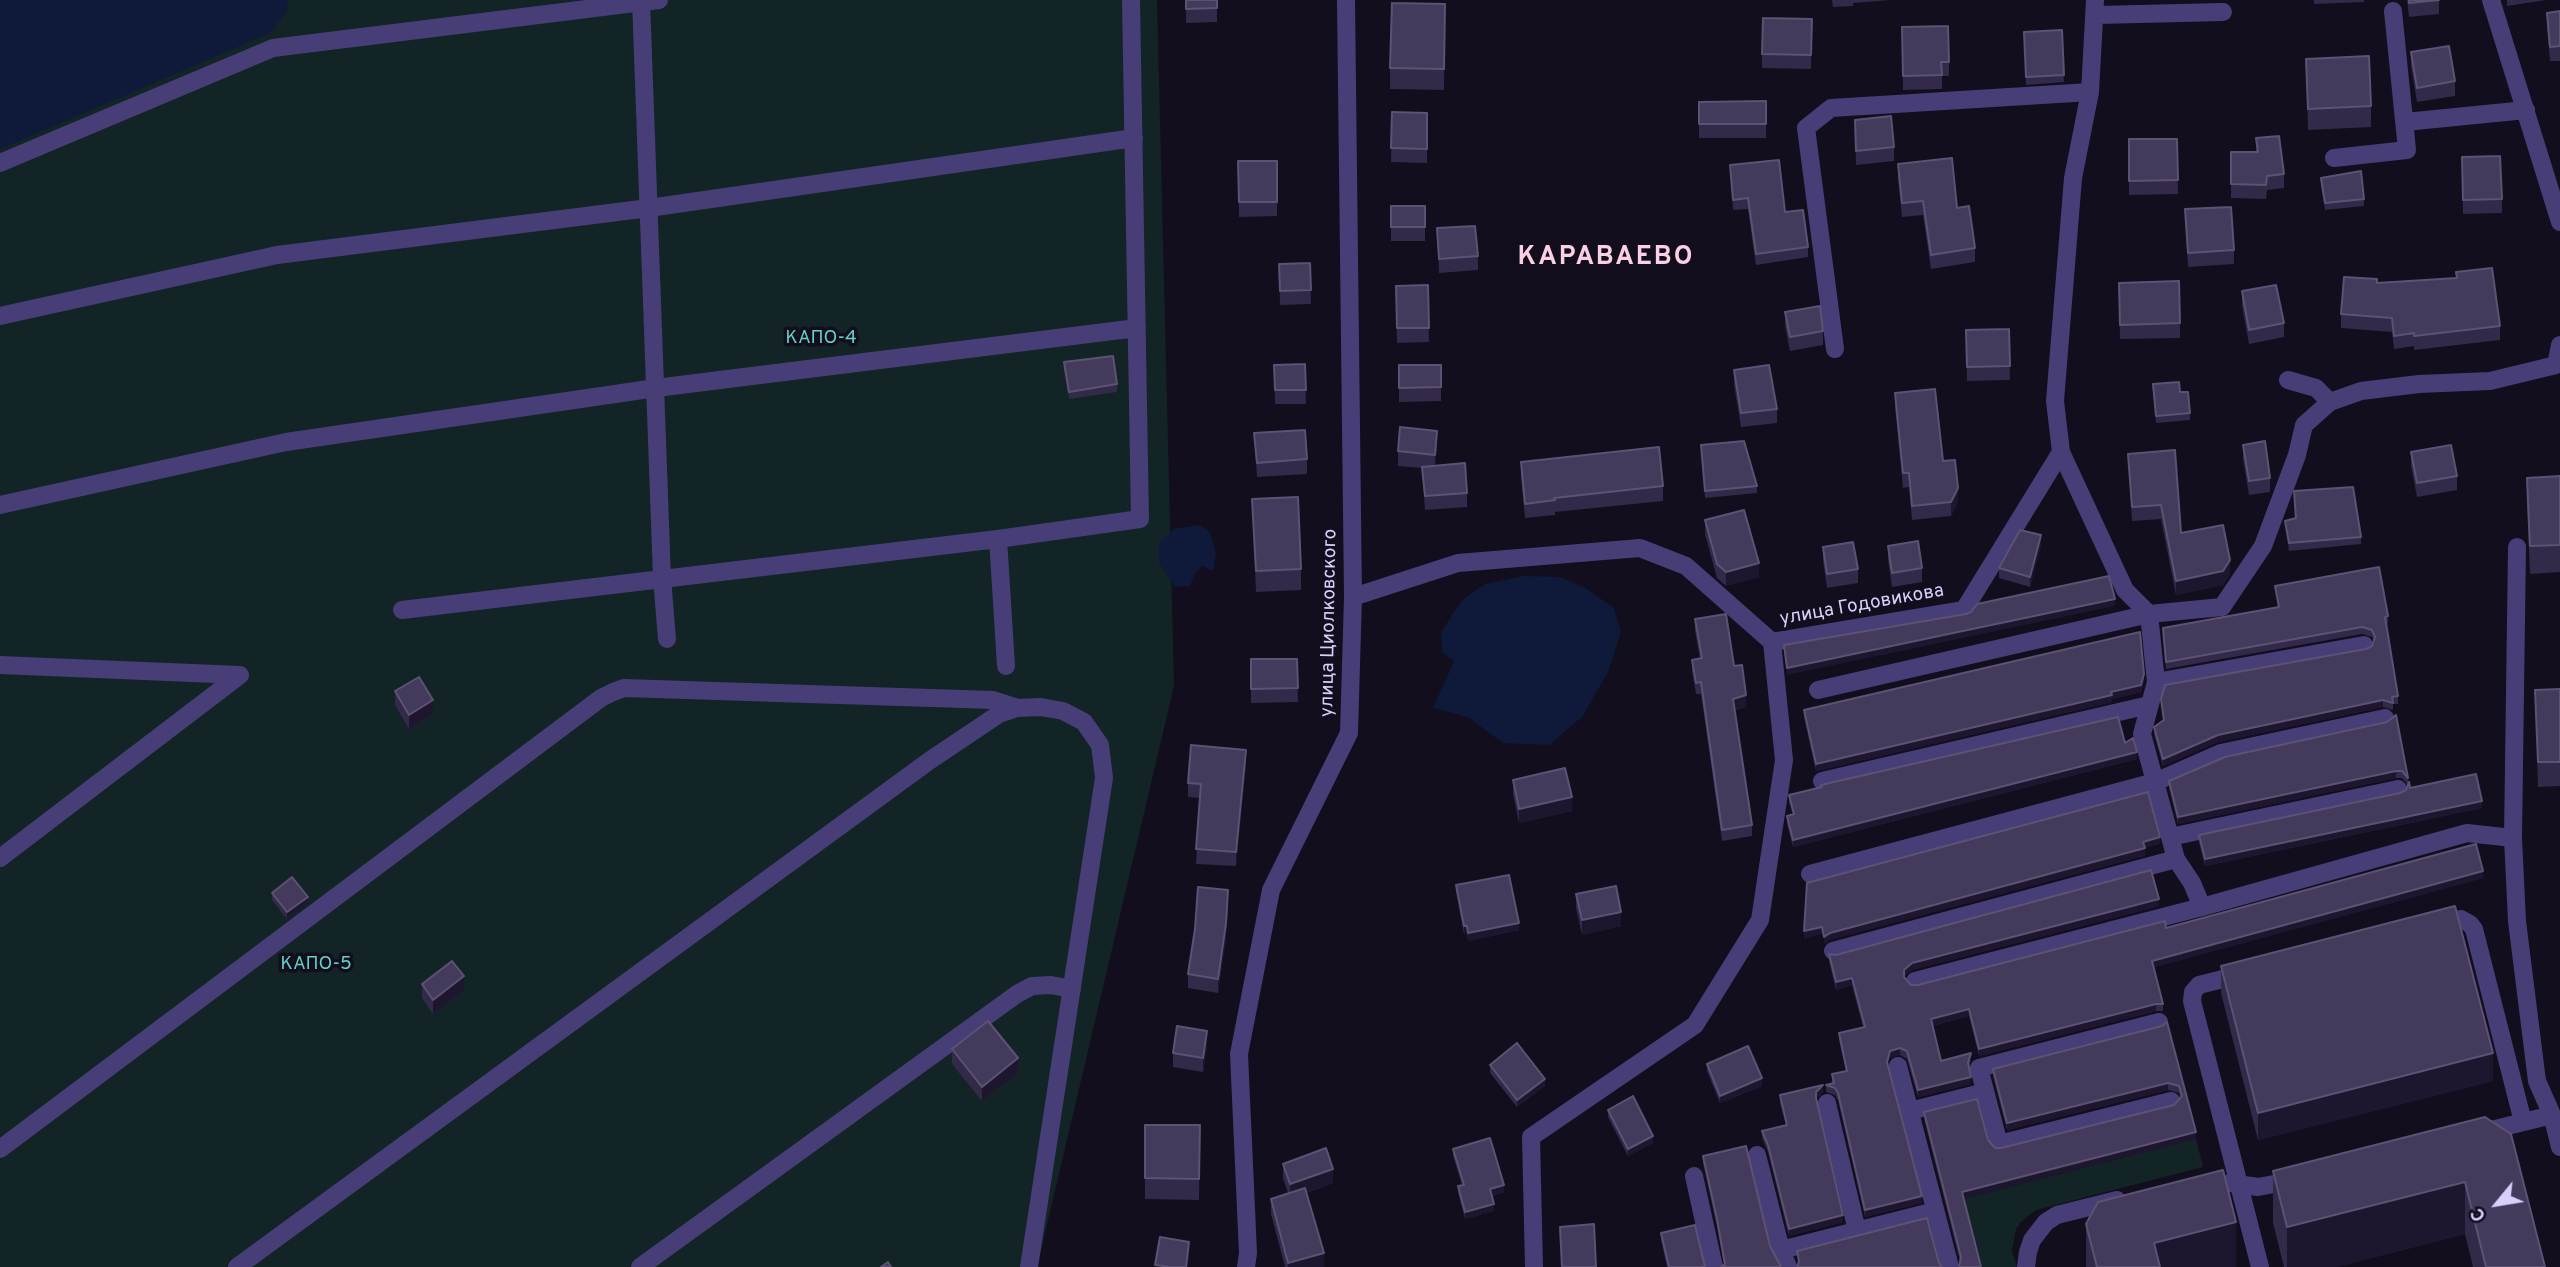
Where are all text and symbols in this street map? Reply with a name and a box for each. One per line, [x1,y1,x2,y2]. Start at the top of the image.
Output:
district label: КАРАВАЕВО [1519,243,1693,275]
park label: КАПО-4 [785,328,857,350]
street label: улица Циолковского [1317,529,1343,717]
street label: улица Годовикова [1778,580,1946,632]
park label: КАПО-5 [280,954,352,976]
north arrow [2462,1169,2532,1239]
text: С [2465,1203,2492,1226]

